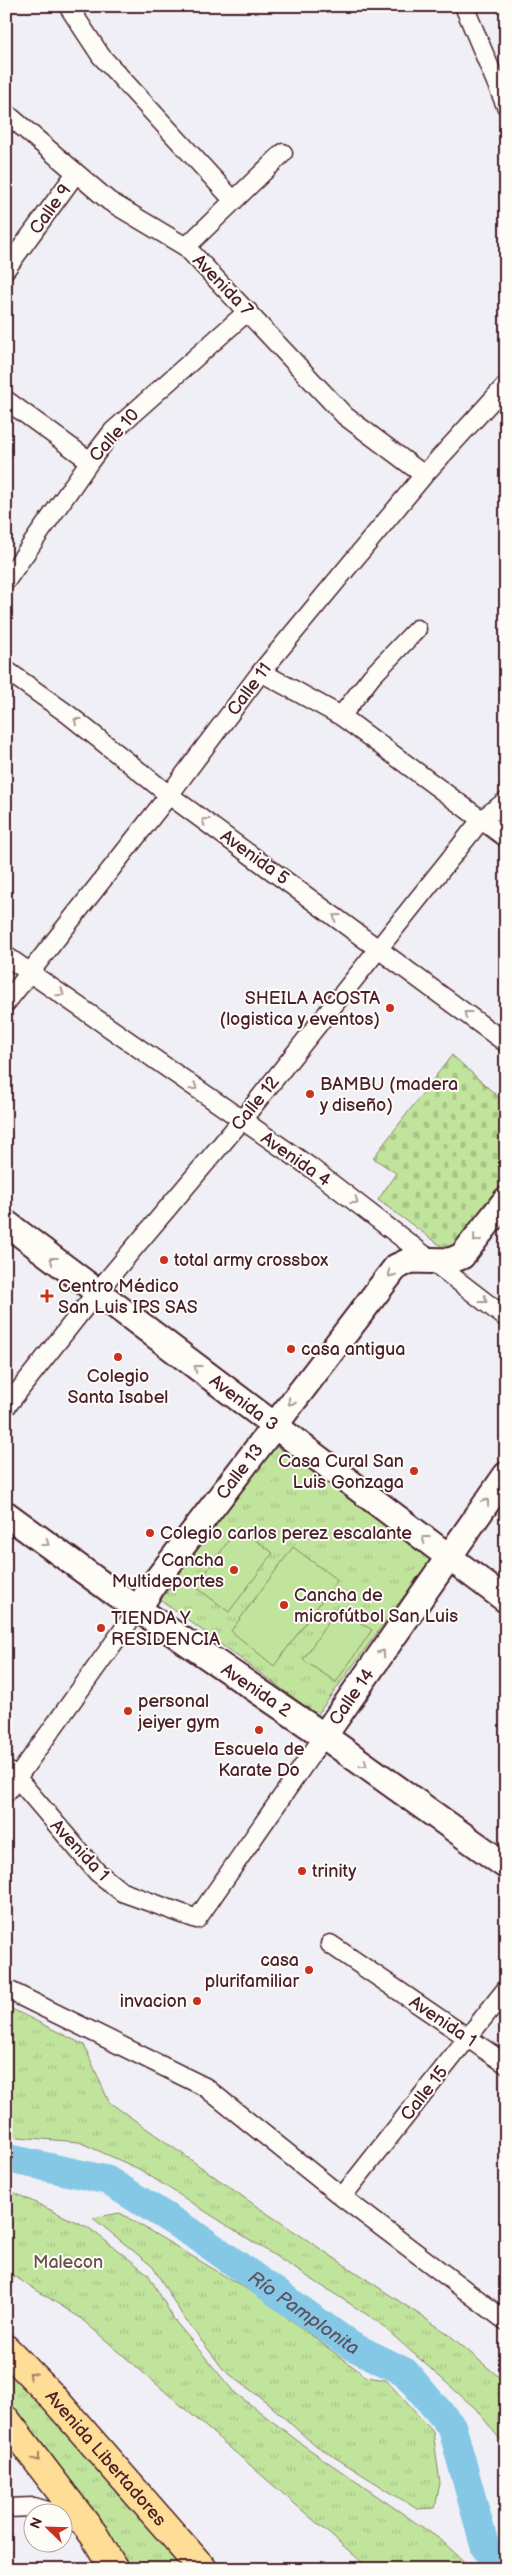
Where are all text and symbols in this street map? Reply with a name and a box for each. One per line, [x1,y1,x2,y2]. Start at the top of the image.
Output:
street label: Calle 9 [25,180,76,238]
street label: Avenida 7 [188,250,257,321]
street label: Calle 10 [85,405,144,466]
street label: Calle 11 [223,659,276,720]
one-way arrow [74,719,83,727]
one-way arrow [201,818,211,827]
street label: Avenida 5 [216,825,293,889]
one-way arrow [333,914,342,923]
one-way arrow [55,987,65,996]
place label: SHEILA ACOSTA (logistica y eventos) [220,988,380,1030]
marker: SHEILA ACOSTA (logistica y eventos) [384,1002,396,1014]
one-way arrow [463,1011,473,1020]
street label: Calle 12 [227,1072,284,1135]
place label: BAMBU (madera y diseño) [319,1074,458,1116]
one-way arrow [188,1081,198,1090]
marker: BAMBU (madera y diseño) [304,1088,316,1100]
street label: Avenida 4 [257,1128,335,1191]
one-way arrow [349,1196,358,1204]
one-way arrow [473,1233,481,1242]
place label: total army crossbox [174,1250,329,1271]
marker: total army crossbox [158,1254,170,1266]
one-way arrow [50,1257,59,1265]
one-way arrow [388,1268,397,1278]
place label: Centro Médico San Luis IPS SAS [58,1276,198,1318]
marker: Centro Médico San Luis IPS SAS [40,1289,54,1303]
one-way arrow [478,1295,487,1303]
place label: casa antigua [301,1339,405,1360]
marker: casa antigua [285,1343,297,1355]
marker: Colegio Santa Isabel [112,1351,124,1363]
one-way arrow [193,1365,203,1374]
place label: Colegio Santa Isabel [68,1366,168,1408]
street label: Avenida 3 [205,1370,282,1435]
one-way arrow [288,1396,296,1405]
street label: Calle 13 [212,1440,268,1504]
place label: Casa Cural San Luis Gonzaga [278,1451,404,1493]
marker: Casa Cural San Luis Gonzaga [408,1465,420,1477]
one-way arrow [480,1499,489,1508]
place label: Colegio carlos perez escalante [160,1523,412,1544]
marker: Colegio carlos perez escalante [144,1527,156,1539]
one-way arrow [421,1536,431,1545]
one-way arrow [40,1537,49,1545]
place label: Cancha Multideportes [112,1550,224,1592]
marker: Cancha Multideportes [228,1564,240,1576]
place label: Cancha de microfútbol San Luis [294,1585,458,1627]
marker: Cancha de microfútbol San Luis [278,1599,290,1611]
place label: TIENDA Y RESIDENCIA [111,1608,220,1650]
marker: TIENDA Y RESIDENCIA [95,1622,107,1634]
one-way arrow [376,1649,385,1659]
street label: Avenida 2 [217,1659,295,1722]
street label: Calle 14 [325,1664,379,1729]
place label: personal jeiyer gym [137,1691,220,1733]
marker: personal jeiyer gym [122,1705,134,1717]
marker: Escuela de Karate Do [253,1724,265,1736]
place label: Escuela de Karate Do [214,1739,305,1781]
one-way arrow [358,1758,368,1767]
street label: Avenida 1 [46,1815,113,1885]
place label: trinity [312,1861,357,1882]
marker: trinity [296,1865,308,1877]
place label: casa plurifamiliar [205,1950,300,1992]
marker: casa plurifamiliar [303,1964,315,1976]
place label: invacion [120,1991,187,2012]
street label: Avenida 1 [405,1991,480,2051]
marker: invacion [191,1995,203,2007]
street label: Calle 15 [397,2062,452,2125]
park label: Malecon [33,2252,103,2273]
water label: Río Pamplonita [244,2266,362,2361]
one-way arrow [29,2372,38,2381]
street label: Avenida Libertadores [41,2386,171,2530]
one-way arrow [31,2452,40,2462]
north arrow [22,2502,72,2552]
text: N [27,2515,46,2531]

